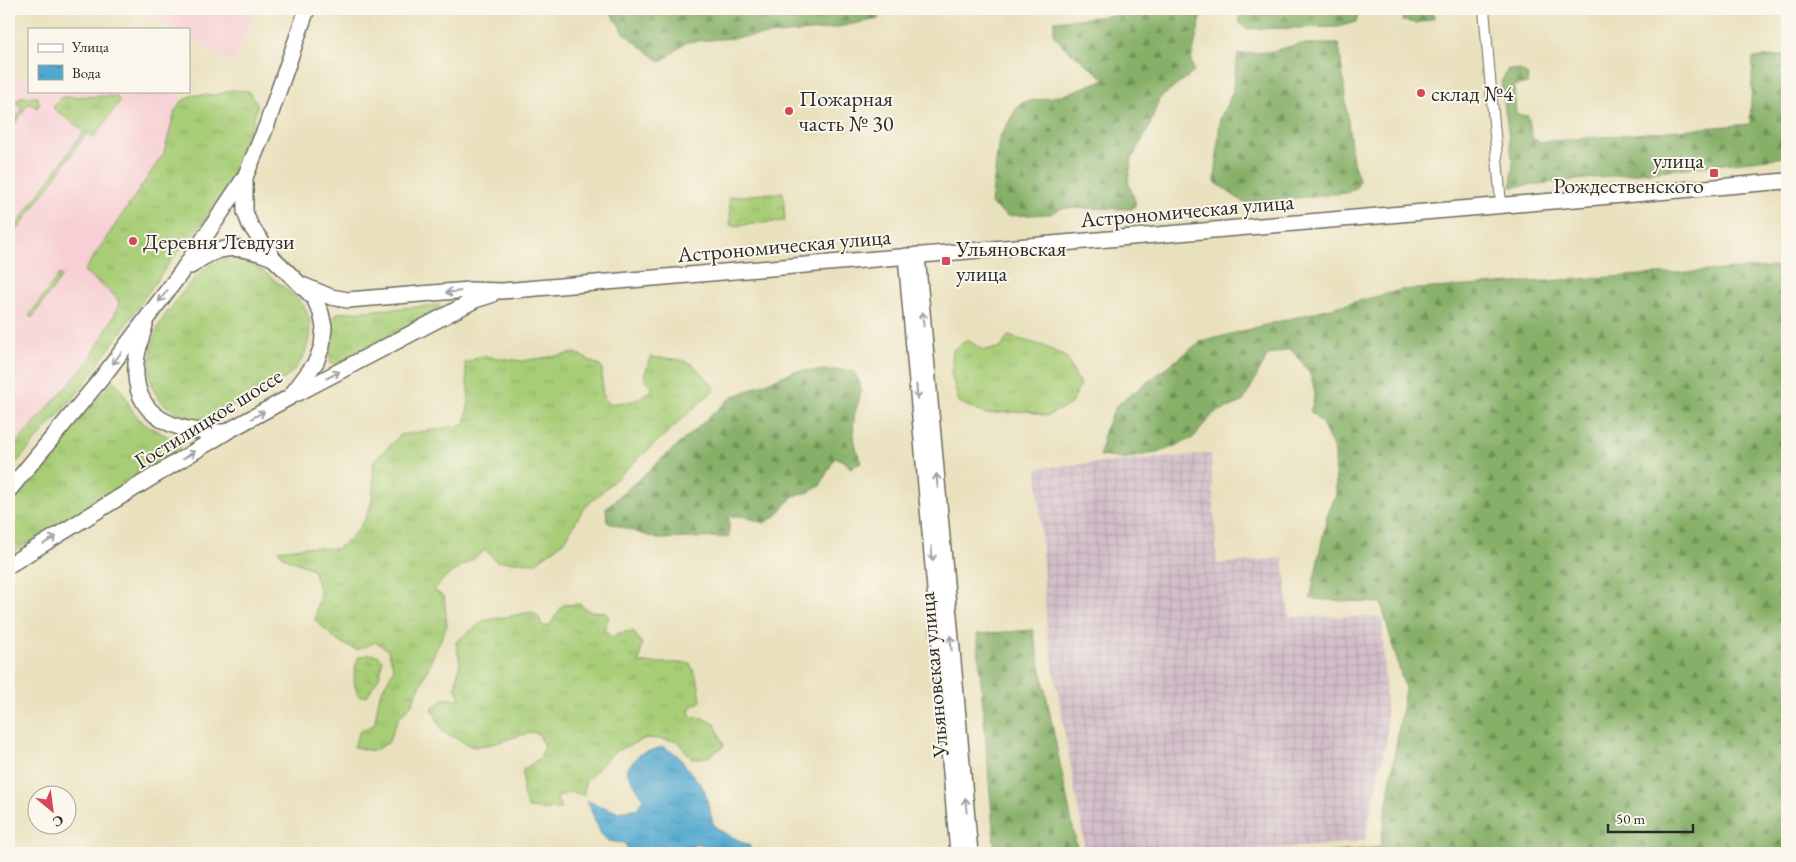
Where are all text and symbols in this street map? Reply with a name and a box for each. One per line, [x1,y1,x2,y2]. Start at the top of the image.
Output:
legend [28,28,190,92]
text: Улица [71,37,109,56]
text: Вода [72,63,101,82]
place label: склад №4 [1431,79,1514,108]
place label: Пожарная часть № 30 [799,84,894,138]
marker: склад №4 [1415,87,1427,99]
marker: Пожарная часть № 30 [783,105,795,117]
place label: улица Рождественского [1553,146,1704,200]
marker: улица Рождественского [1708,167,1720,179]
street label: Астрономическая улица [1078,187,1295,234]
street label: Астрономическая улица [675,222,892,269]
place label: Деревня Левдузи [143,227,295,256]
place label: Ульяновская улица [955,234,1066,288]
marker: Деревня Левдузи [127,235,139,247]
marker: Ульяновская улица [940,255,952,267]
one-way arrow [445,287,461,297]
one-way arrow [158,289,168,303]
one-way arrow [918,311,928,327]
one-way arrow [112,351,122,365]
street label: Гостилицкое шоссе [129,361,288,476]
one-way arrow [325,370,340,379]
one-way arrow [913,383,922,399]
one-way arrow [250,410,265,419]
one-way arrow [182,449,196,460]
one-way arrow [932,473,942,489]
one-way arrow [43,534,57,544]
one-way arrow [927,545,936,561]
street label: Ульяновская улица [912,591,955,760]
one-way arrow [947,635,956,651]
north arrow [28,784,78,834]
one-way arrow [961,797,970,813]
scale bar [1608,802,1694,834]
text: 50 m [1616,809,1645,828]
text: С [50,811,67,832]

